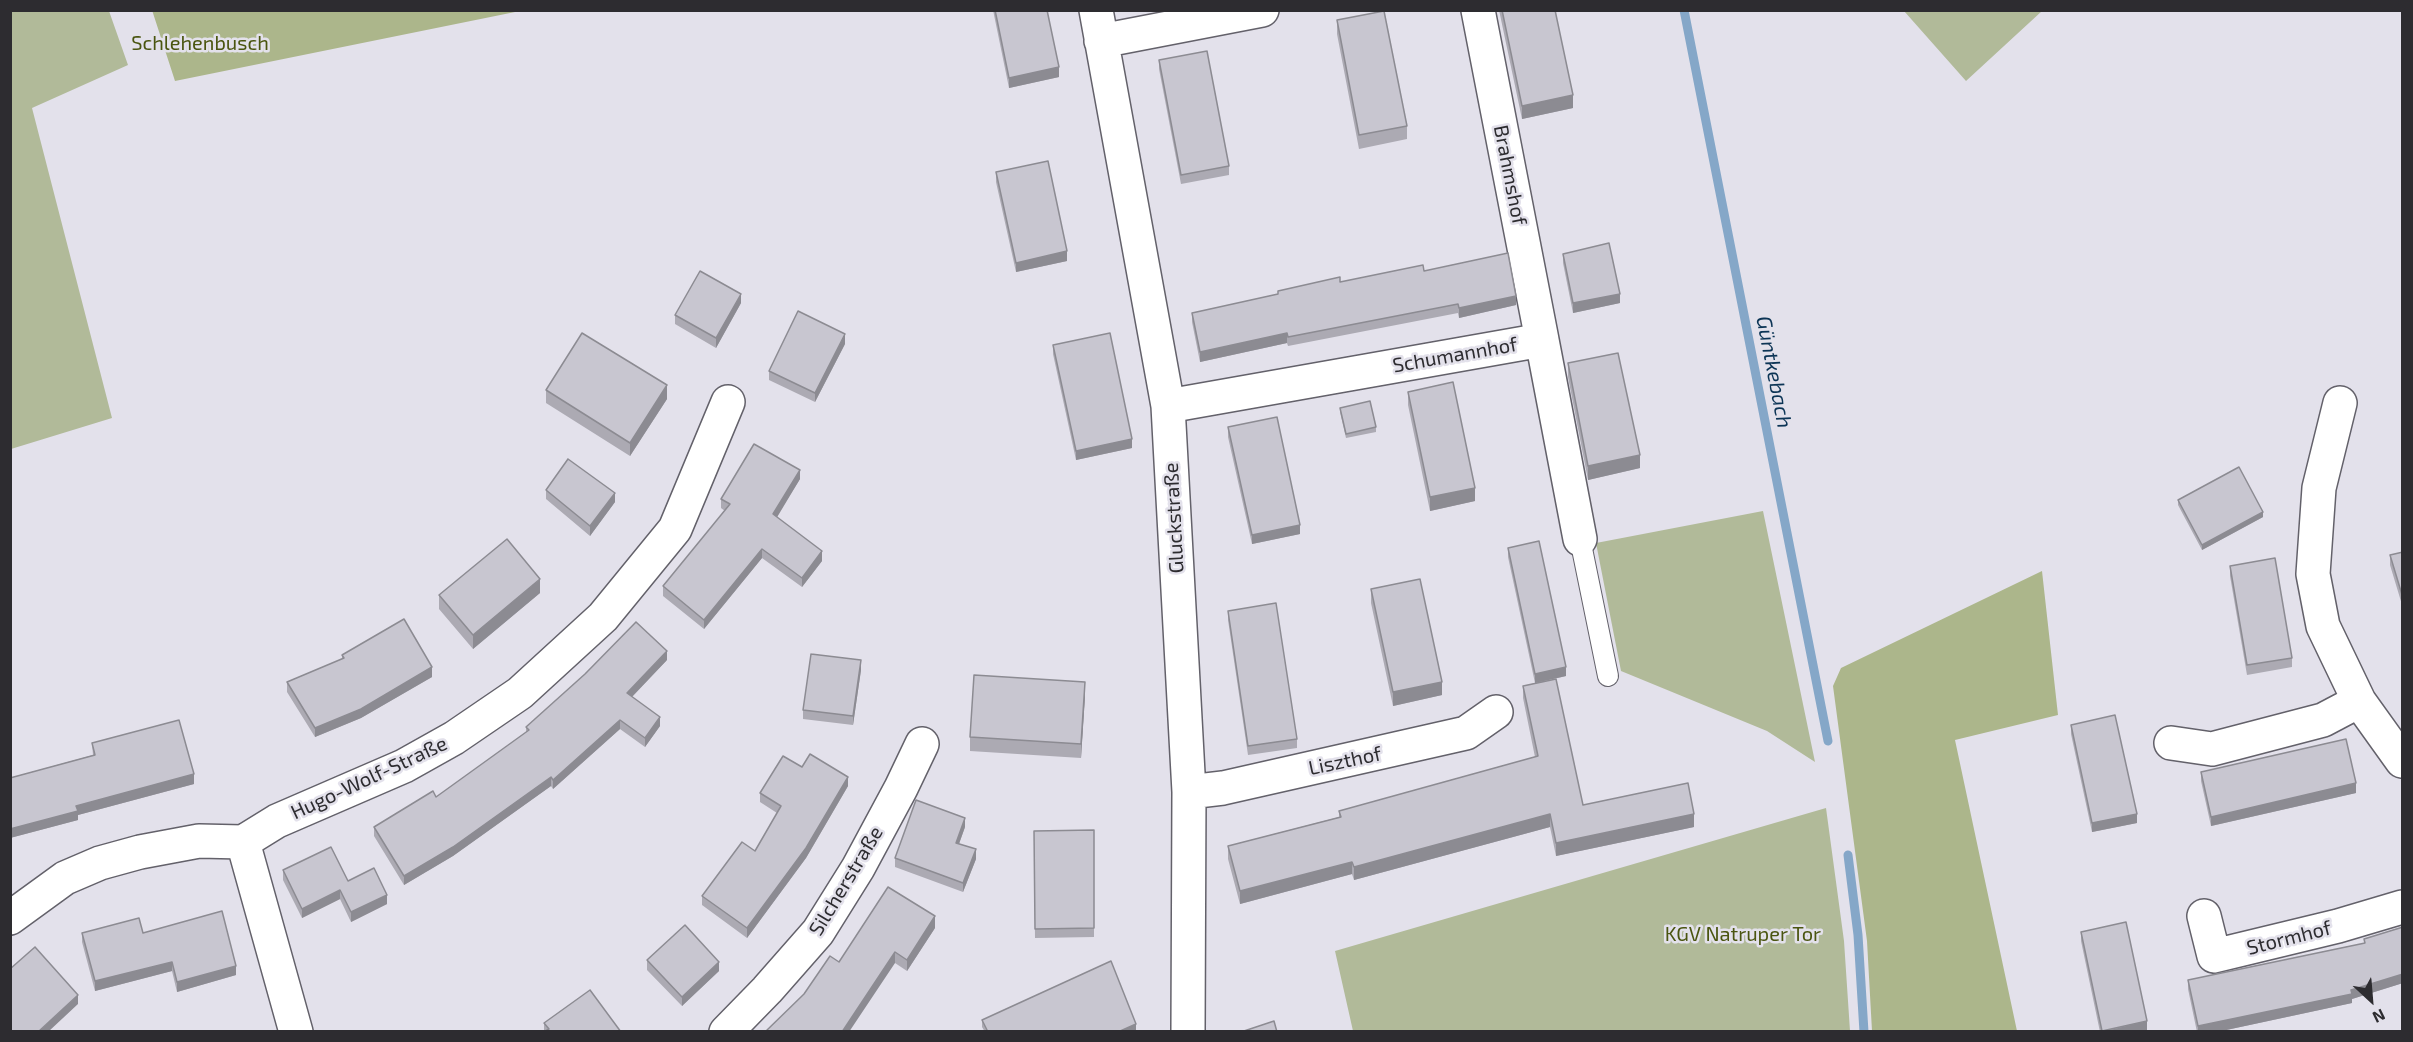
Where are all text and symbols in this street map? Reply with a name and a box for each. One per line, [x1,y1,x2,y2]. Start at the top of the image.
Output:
park label: Schlehenbusch [131,31,269,55]
street label: Brahmshof [1489,123,1531,227]
water label: Güntkebach [1751,314,1797,430]
street label: Schumannhof [1391,332,1519,378]
street label: Gluckstraße [1159,462,1189,574]
street label: Hugo-Wolf-Straße [287,731,451,825]
street label: Liszthof [1306,742,1384,780]
street label: Silcherstraße [804,822,888,940]
street label: Stormhof [2244,916,2334,960]
park label: KGV Natruper Tor [1665,922,1821,946]
north arrow [2341,970,2401,1030]
text: N [2370,1006,2388,1028]

